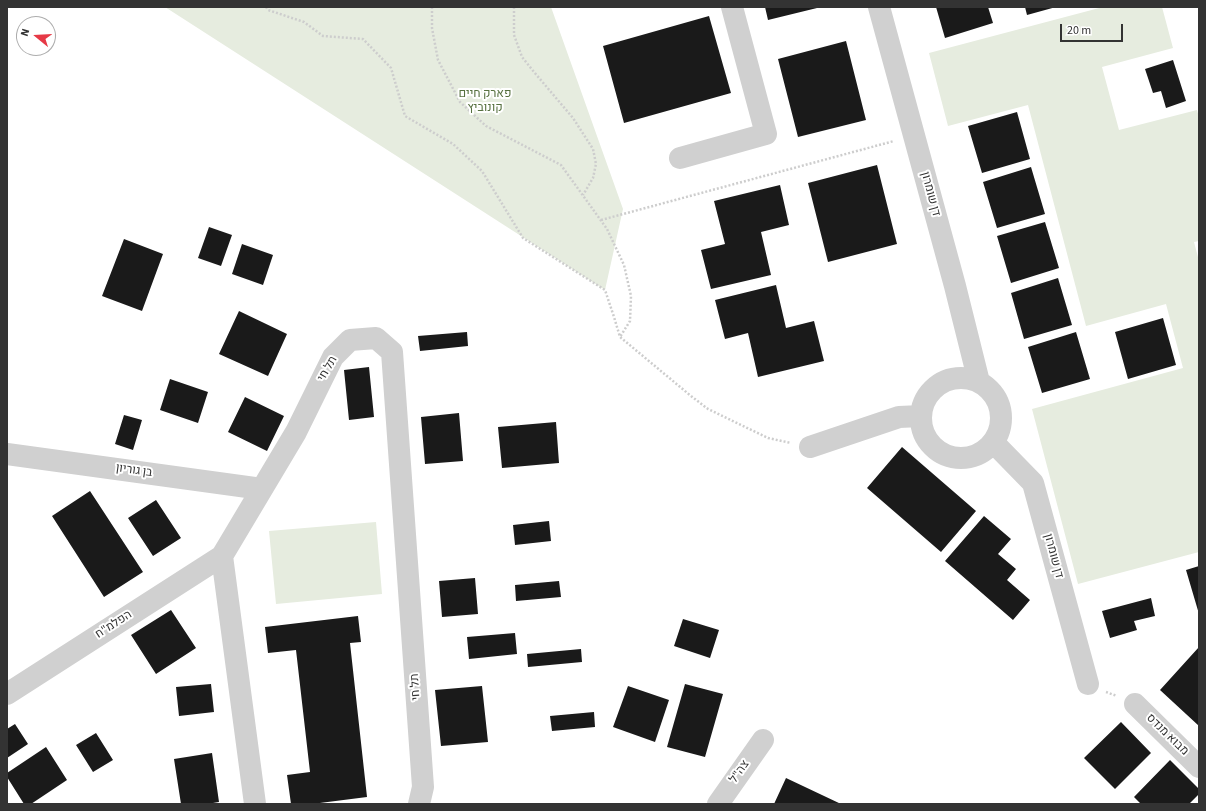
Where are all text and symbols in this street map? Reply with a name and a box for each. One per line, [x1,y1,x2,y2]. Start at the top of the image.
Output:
north arrow [16,16,56,56]
scale bar [1062,16,1125,42]
text: 20 m [1067,22,1091,39]
text: N [17,27,33,38]
park label: פארק חיים קונוביץ [458,87,512,115]
street label: דן שומרון [917,170,943,218]
street label: תל חי [315,354,341,384]
street label: בן גוריון [115,461,153,481]
street label: דן שומרון [1040,532,1066,580]
street label: הפלמ"ח [93,608,135,642]
street label: תל חי [408,673,424,701]
street label: מבוא מנדס [1143,711,1191,759]
street label: צה"ל [727,758,753,786]

